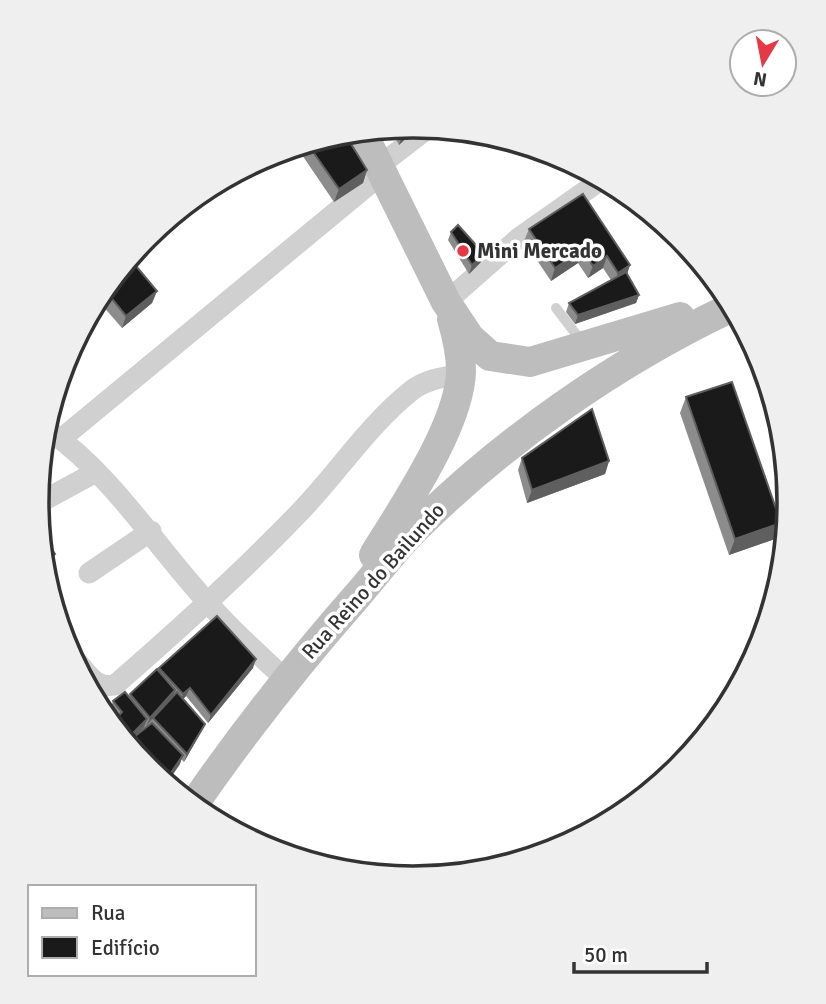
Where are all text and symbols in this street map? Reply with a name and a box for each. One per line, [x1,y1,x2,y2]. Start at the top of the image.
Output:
north arrow [728,28,798,98]
text: N [752,66,769,92]
place label: Mini Mercado [477,238,602,264]
marker: Mini Mercado [455,243,471,259]
street label: Rua Reino do Bailundo [296,498,450,664]
legend [28,885,256,976]
text: Rua [91,900,125,926]
scale bar [574,930,707,974]
text: Edifício [91,935,160,961]
text: 50 m [584,942,628,968]

